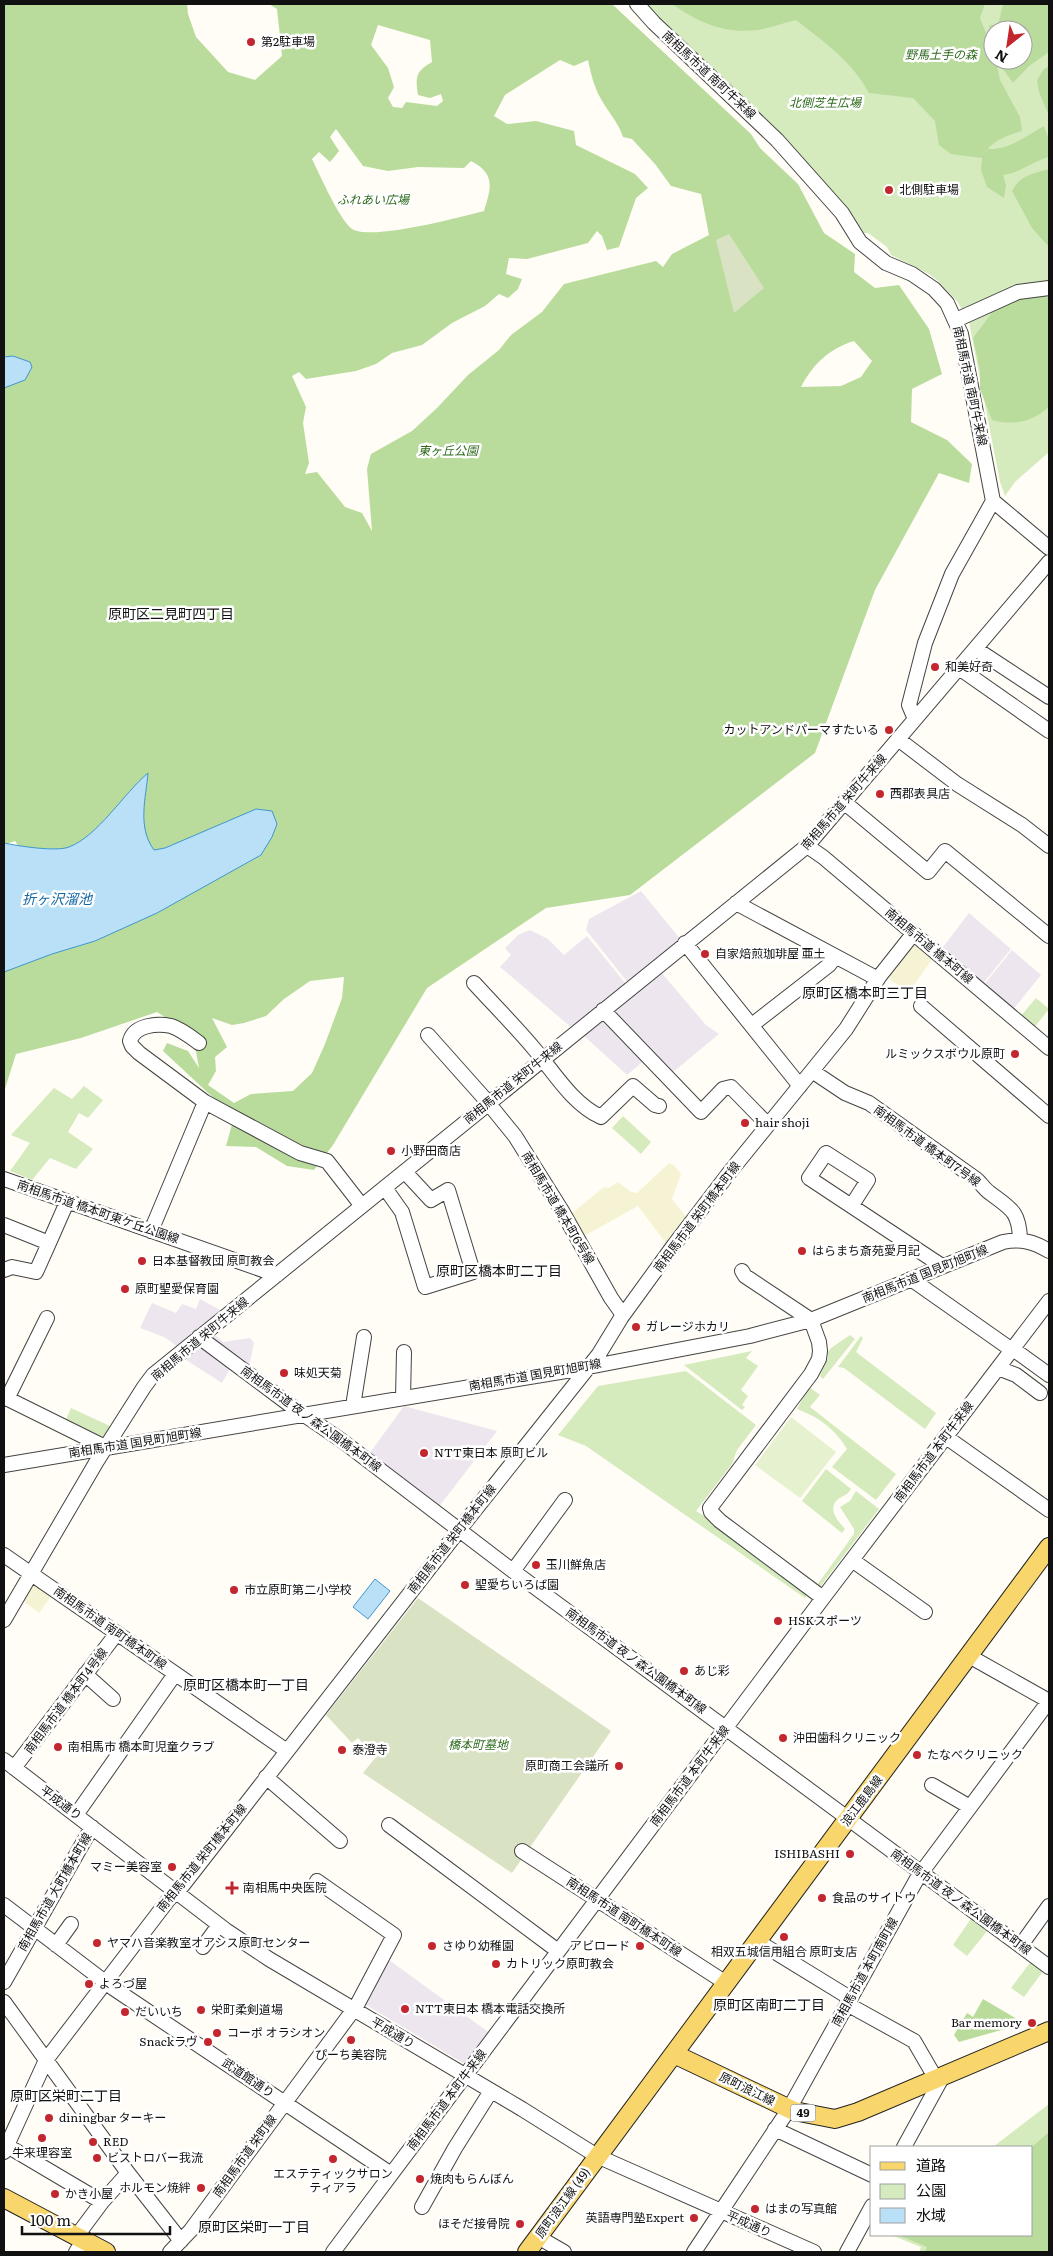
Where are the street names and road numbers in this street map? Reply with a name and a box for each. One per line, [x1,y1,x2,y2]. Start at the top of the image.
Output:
street label: 南相馬市道 南町牛来線 [659,26,761,123]
street label: 南相馬市道 南町牛来線 [949,324,993,448]
street label: 南相馬市道 栄町牛来線 [796,749,890,853]
street label: 南相馬市道 橋本町線 [882,903,978,988]
street label: 南相馬市道 栄町牛来線 [459,1037,566,1128]
street label: 南相馬市道 橋本町7号線 [870,1100,985,1190]
street label: 南相馬市道 橋本町6号線 [518,1148,600,1267]
street label: 南相馬市道 栄町橋本町線 [649,1157,744,1275]
street label: 南相馬市道 橋本町東ケ丘公園線 [15,1175,182,1247]
street label: 南相馬市道 国見町旭町線 [859,1240,990,1307]
street label: 南相馬市道 栄町牛来線 [147,1292,252,1384]
street label: 南相馬市道 国見町旭町線 [467,1353,603,1395]
street label: 南相馬市道 夜ノ森公園橋本町線 [237,1361,386,1476]
street label: 南相馬市道 本町牛来線 [889,1397,977,1506]
street label: 南相馬市道 国見町旭町線 [67,1423,203,1461]
street label: 南相馬市道 栄町橋本町線 [403,1480,500,1597]
street label: 南相馬市道 南町橋本町線 [50,1581,171,1673]
street label: 南相馬市道 夜ノ森公園橋本町線 [562,1603,711,1718]
street label: 南相馬市道 橋本町4号線 [19,1643,111,1757]
street label: 南相馬市道 本町牛来線 [645,1721,733,1830]
street label: 浪江鹿島線 [836,1771,886,1830]
street label: 平成通り [37,1781,86,1824]
street label: 南相馬市道 栄町橋本町線 [152,1799,251,1915]
street label: 南相馬市道 大町橋本町線 [13,1829,96,1954]
street label: 南相馬市道 夜ノ森公園橋本町線 [887,1844,1036,1959]
street label: 南相馬市道 南町橋本町線 [563,1872,686,1960]
street label: 南相馬市道 本町南町線 [827,1914,902,2029]
street label: 平成通り [368,2012,419,2052]
street label: 南相馬市道 本町牛来線 [402,2045,490,2154]
street label: 武道館通り [219,2053,278,2101]
street label: 原町浪江線 [717,2067,778,2109]
road number: 49 [790,2104,816,2122]
street label: 南相馬市道 栄町線 [208,2110,280,2201]
street label: 原町浪江線 (49) [530,2163,594,2241]
street label: 平成通り [724,2205,775,2241]

